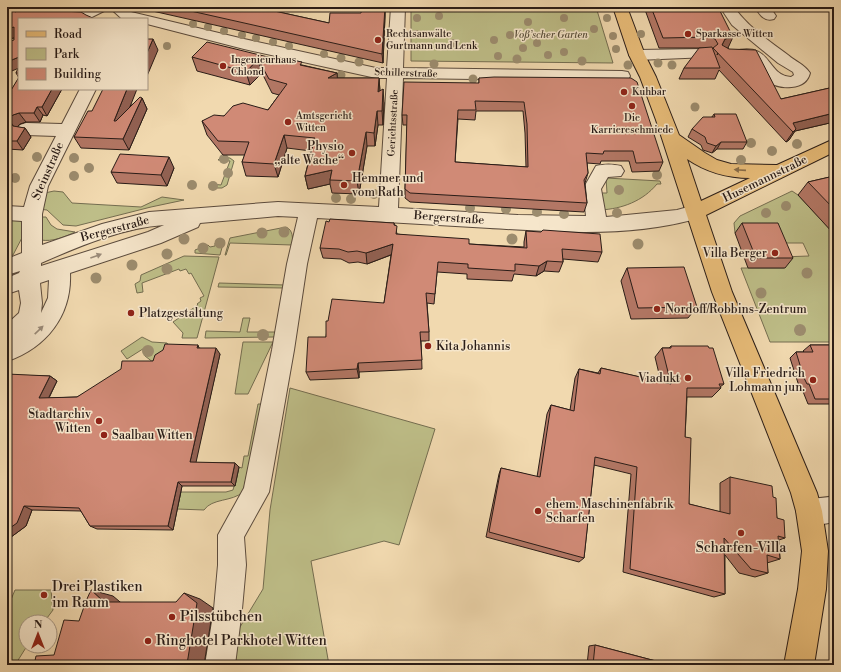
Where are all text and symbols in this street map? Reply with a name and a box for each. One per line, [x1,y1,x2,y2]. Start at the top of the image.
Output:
legend [18,18,148,90]
text: Road [54,27,82,42]
place label: Rechtsanwälte Gurtmann und Lenk [386,28,478,52]
place label: Sparkasse Witten [696,28,773,40]
park label: Voß’scher Garten [514,29,588,41]
marker: Sparkasse Witten [683,29,693,39]
marker: Rechtsanwälte Gurtmann und Lenk [373,35,383,45]
text: Park [54,47,80,62]
place label: Ingenieurhaus Chlond [231,54,296,78]
marker: Ingenieurhaus Chlond [218,61,228,71]
street label: Schillerstraße [374,66,438,80]
text: Building [53,67,102,82]
place label: Kuhbar [632,86,667,98]
marker: Kuhbar [619,87,629,97]
street label: Gerichtsstraße [385,89,401,157]
marker: Die Karriereschmiede [627,101,637,111]
place label: Amtsgericht Witten [295,110,352,134]
place label: Die Karriereschmiede [591,112,673,136]
marker: Amtsgericht Witten [283,117,293,127]
place label: Physio „alte Wache“ [274,139,344,168]
street label: Steinstraße [29,140,67,202]
marker: Physio „alte Wache“ [347,148,357,158]
street label: Husemannstraße [720,152,810,206]
one-way arrow [734,166,746,173]
place label: Hemmer und vom Rath [351,171,423,200]
marker: Hemmer und vom Rath [339,180,349,190]
street label: Bergerstraße [412,208,485,228]
street label: Bergerstraße [78,213,151,246]
place label: Villa Berger [702,246,767,261]
marker: Villa Berger [770,248,780,258]
one-way arrow [90,253,102,259]
place label: Nordoff/Robbins-Zentrum [665,302,807,317]
marker: Nordoff/Robbins-Zentrum [652,304,662,314]
place label: Platzgestaltung [139,306,224,321]
marker: Platzgestaltung [126,308,136,318]
one-way arrow [34,325,44,335]
place label: Kita Johannis [436,339,510,354]
marker: Kita Johannis [423,341,433,351]
place label: Villa Friedrich Lohmann jun. [724,366,805,395]
place label: Viadukt [637,371,681,386]
marker: Viadukt [683,373,693,383]
marker: Villa Friedrich Lohmann jun. [808,375,818,385]
place label: Stadtarchiv Witten [28,407,92,436]
marker: Stadtarchiv Witten [94,416,104,426]
place label: Saalbau Witten [112,428,193,443]
marker: Saalbau Witten [99,430,109,440]
place label: ehem. Maschinenfabrik Scharfen [546,497,674,526]
marker: ehem. Maschinenfabrik Scharfen [533,506,543,516]
marker: Scharfen-Villa [736,528,746,538]
place label: Scharfen-Villa [696,539,787,557]
place label: Drei Plastiken im Raum [52,578,143,612]
marker: Drei Plastiken im Raum [39,590,49,600]
place label: Pilsstübchen [180,608,263,626]
marker: Pilsstübchen [167,612,177,622]
north arrow [18,614,58,654]
text: N [34,618,43,632]
place label: Ringhotel Parkhotel Witten [156,632,328,650]
marker: Ringhotel Parkhotel Witten [143,636,153,646]

